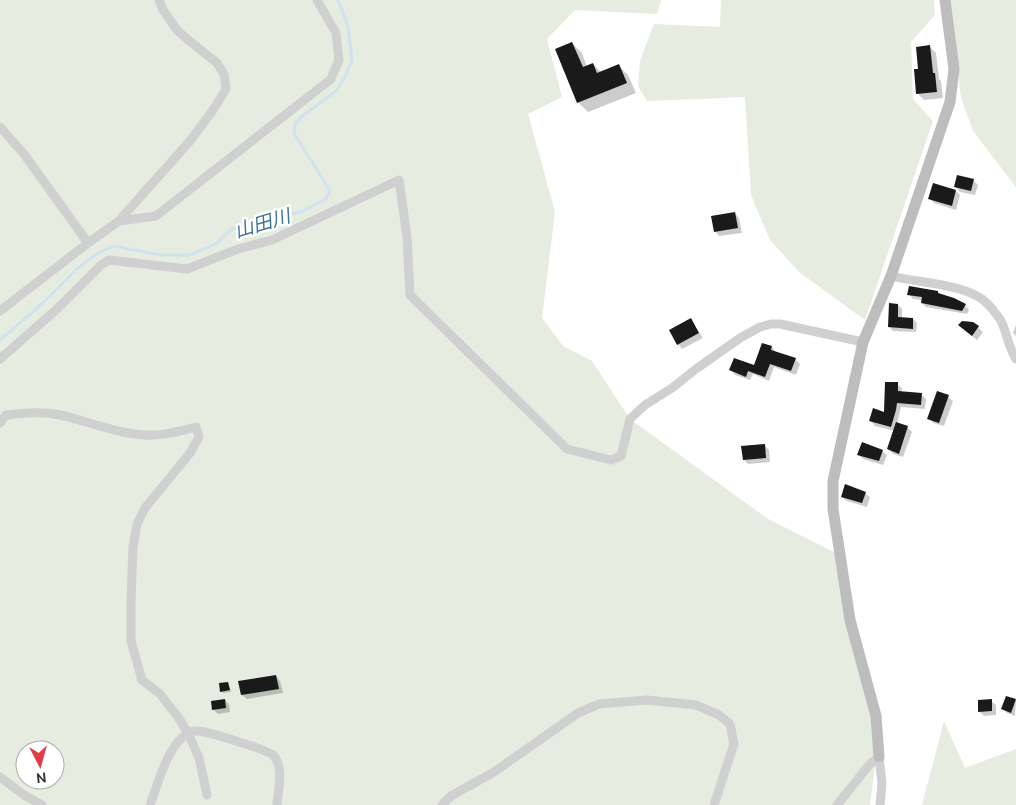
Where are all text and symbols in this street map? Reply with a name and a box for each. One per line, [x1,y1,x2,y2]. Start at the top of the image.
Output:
water label: 山田川 [232,204,294,242]
north arrow [15,740,65,790]
text: N [35,769,47,786]

